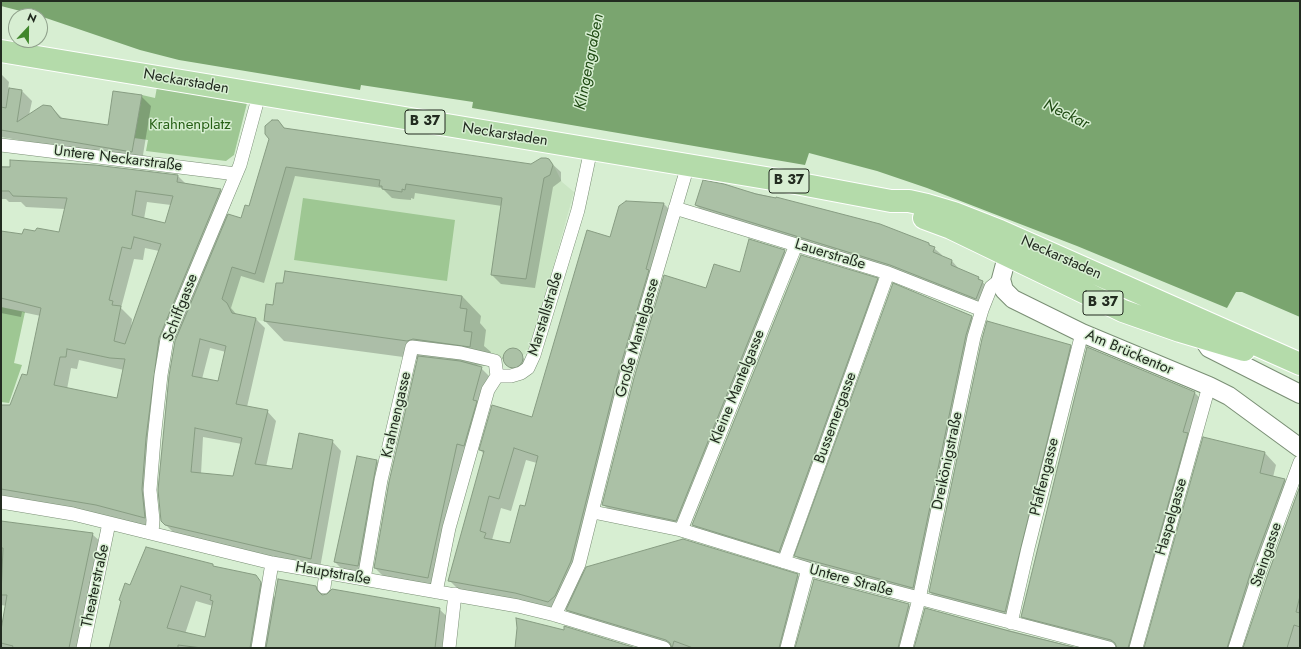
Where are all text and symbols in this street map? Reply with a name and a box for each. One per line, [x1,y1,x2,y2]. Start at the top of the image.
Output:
north arrow [8,8,48,48]
text: N [25,9,39,27]
water label: Klingengraben [571,12,609,112]
street label: Neckarstaden [142,66,230,98]
water label: Neckar [1040,96,1092,134]
road number: B 37 [405,110,445,134]
park label: Krahnenplatz [149,116,231,134]
street label: Neckarstaden [461,119,549,151]
street label: Untere Neckarstraße [53,142,183,176]
road number: B 37 [769,169,809,193]
street label: Neckarstaden [1018,232,1104,284]
street label: Lauerstraße [793,236,867,274]
street label: Marstallstraße [525,270,567,358]
street label: Schiffgasse [160,271,202,345]
street label: Große Mantelgasse [612,276,664,400]
road number: B 37 [1083,291,1123,315]
street label: Am Brückentor [1082,326,1176,380]
street label: Kleine Mantelgasse [707,327,769,447]
street label: Krahnengasse [378,370,416,460]
street label: Bussemergasse [811,370,861,466]
street label: Dreikönigstraße [929,410,967,512]
street label: Pfaffengasse [1027,436,1063,518]
street label: Haspelgasse [1152,476,1192,558]
street label: Steingasse [1248,520,1286,590]
street label: Theaterstraße [78,543,114,629]
street label: Hauptstraße [294,559,372,589]
street label: Untere Straße [807,561,895,601]

